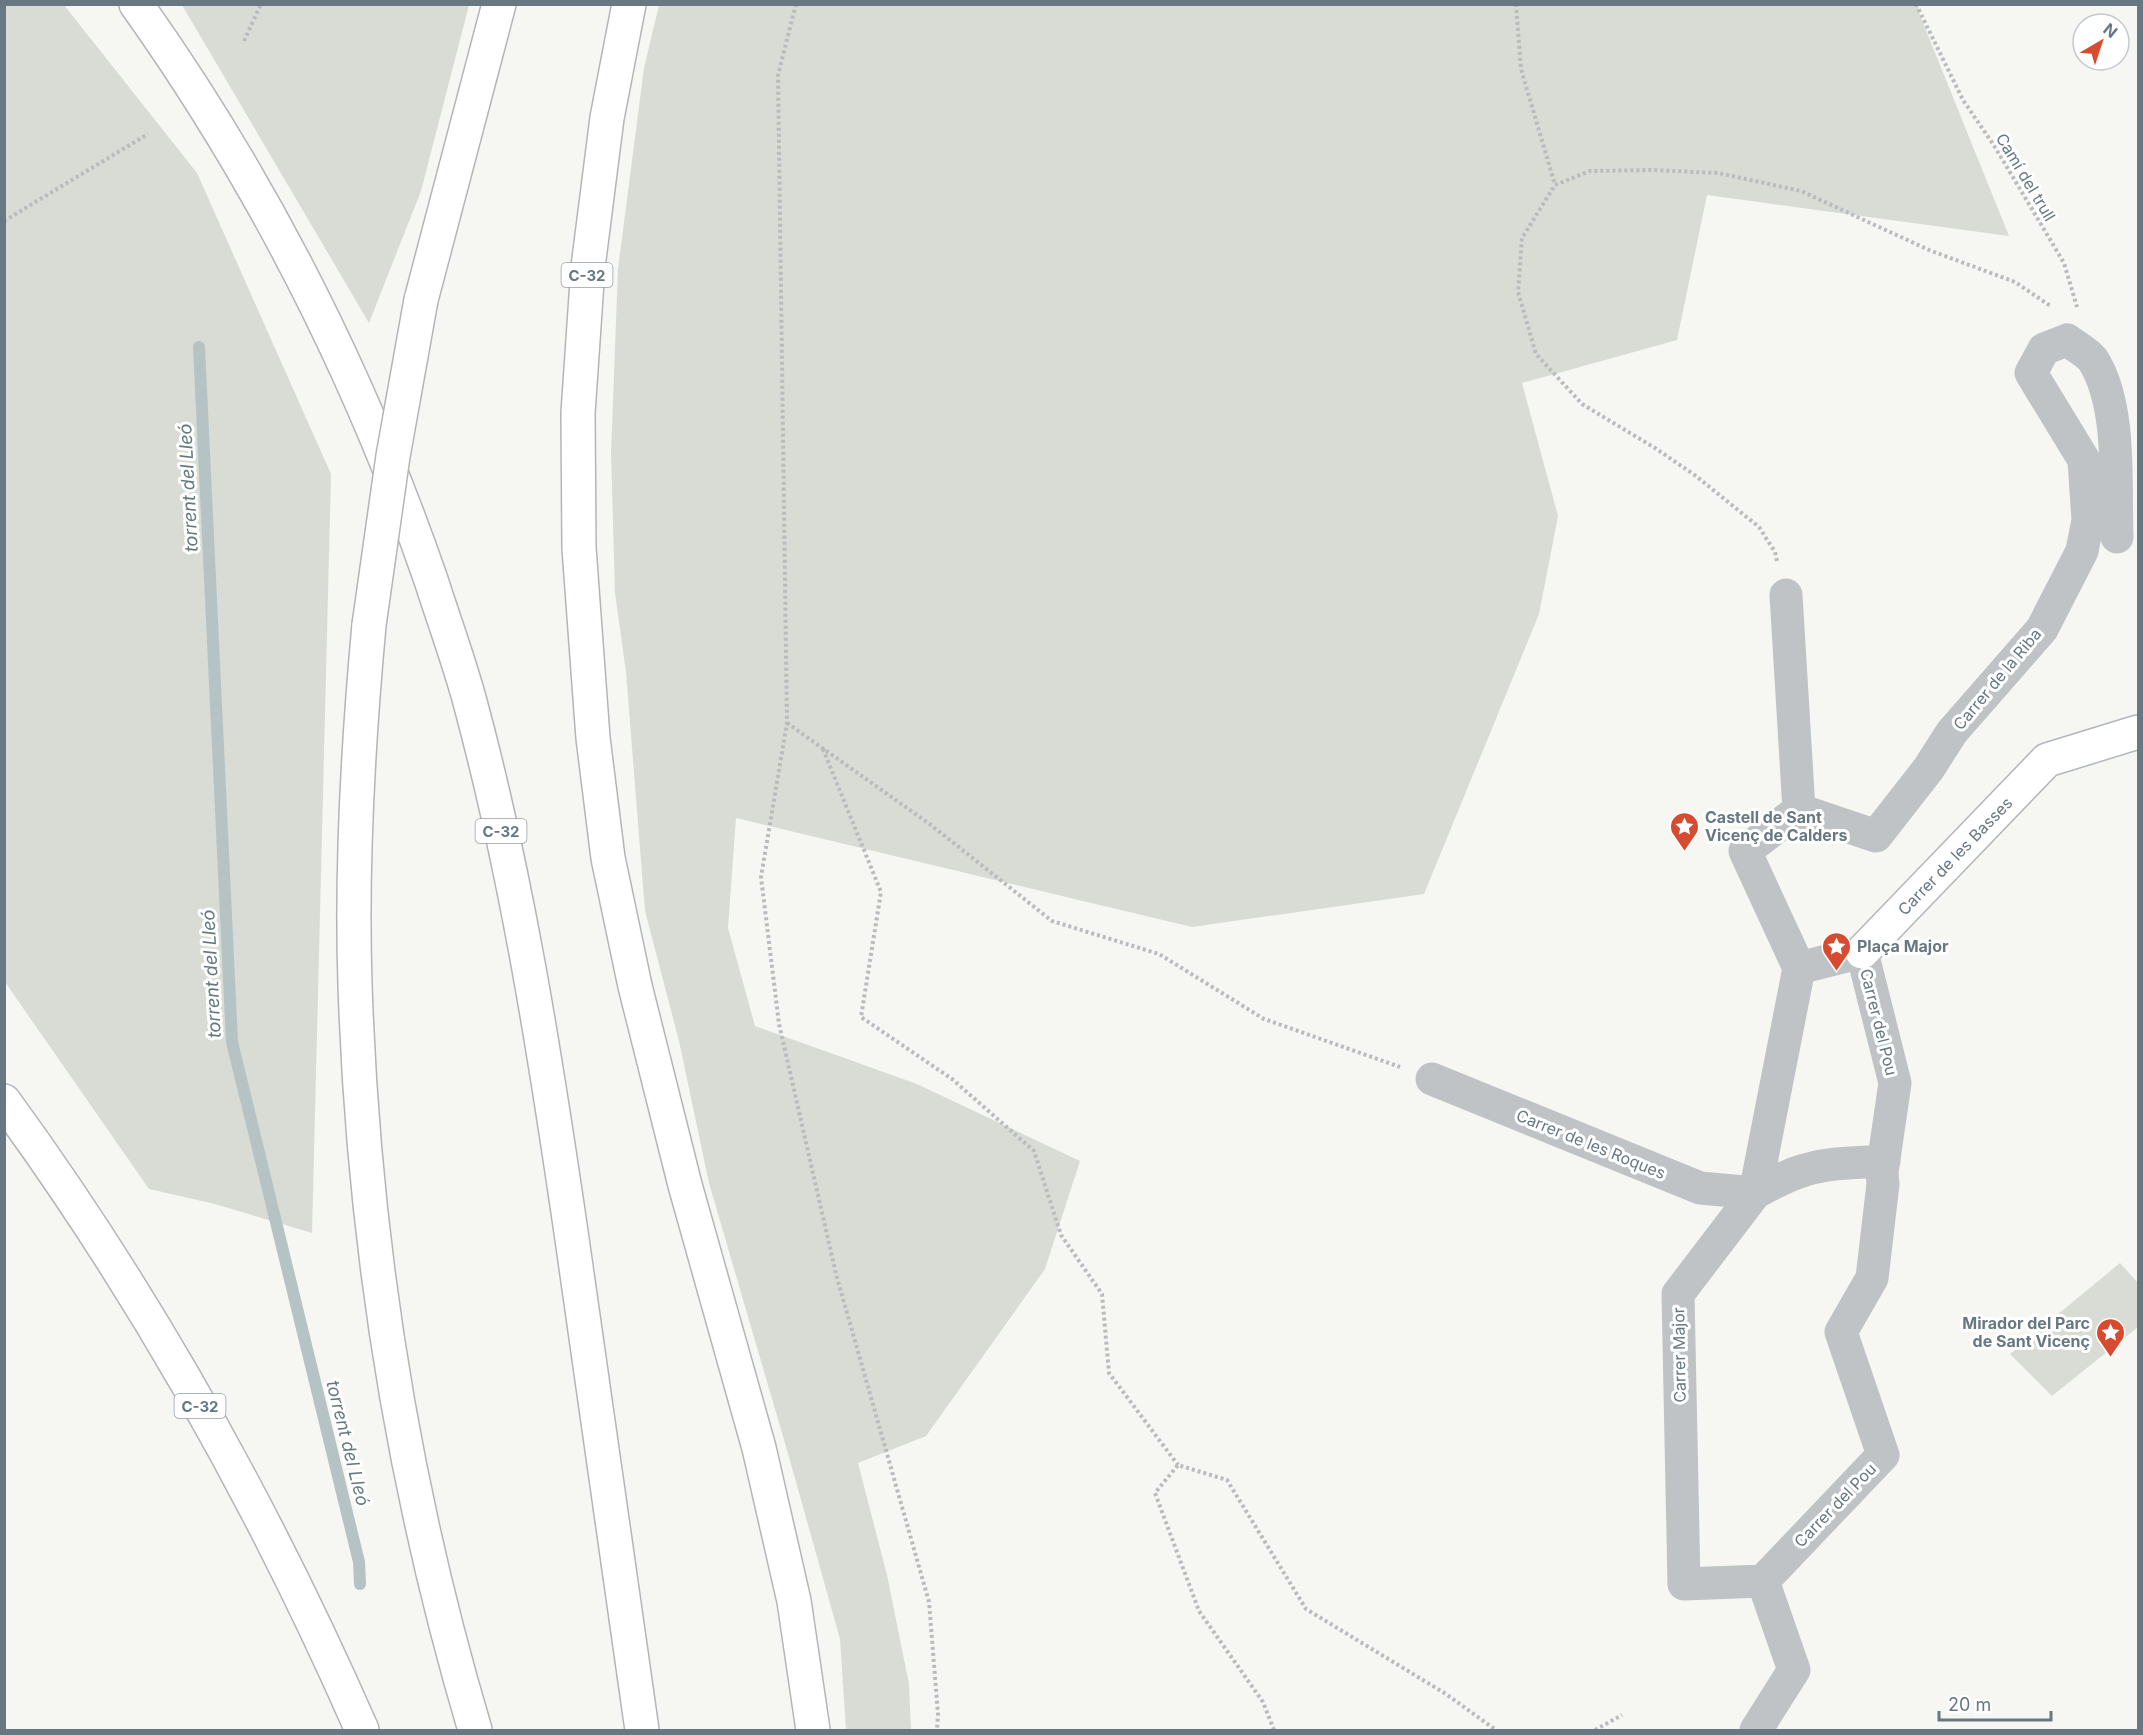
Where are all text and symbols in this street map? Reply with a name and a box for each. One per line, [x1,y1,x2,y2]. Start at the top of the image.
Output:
north arrow [2071,12,2131,72]
text: N [2099,19,2121,42]
street label: Camí del trull [1992,129,2060,225]
road number: C-32 [562,263,612,287]
water label: torrent del Lleó [174,423,202,553]
street label: Carrer de la Riba [1949,624,2045,734]
street label: Carrer de les Basses [1893,793,2017,919]
place label: Castell de Sant Vicenç de Calders [1705,807,1847,845]
place icon: Castell de Sant Vicenç de Calders [1668,810,1700,852]
road number: C-32 [476,819,526,843]
water label: torrent del Lleó [197,909,225,1039]
place icon: Plaça Major [1820,930,1852,972]
place label: Plaça Major [1857,936,1949,956]
street label: Carrer del Pou [1856,967,1902,1077]
street label: Carrer de les Roques [1514,1105,1668,1183]
street label: Carrer Major [1668,1307,1690,1403]
place label: Mirador del Parc de Sant Vicenç [1962,1313,2090,1351]
place icon: Mirador del Parc de Sant Vicenç [2095,1316,2127,1358]
water label: torrent del Lleó [322,1378,374,1508]
road number: C-32 [174,1394,226,1418]
street label: Carrer del Pou [1790,1459,1880,1551]
scale bar [1939,1684,2052,1722]
text: 20 m [1948,1694,1991,1715]

